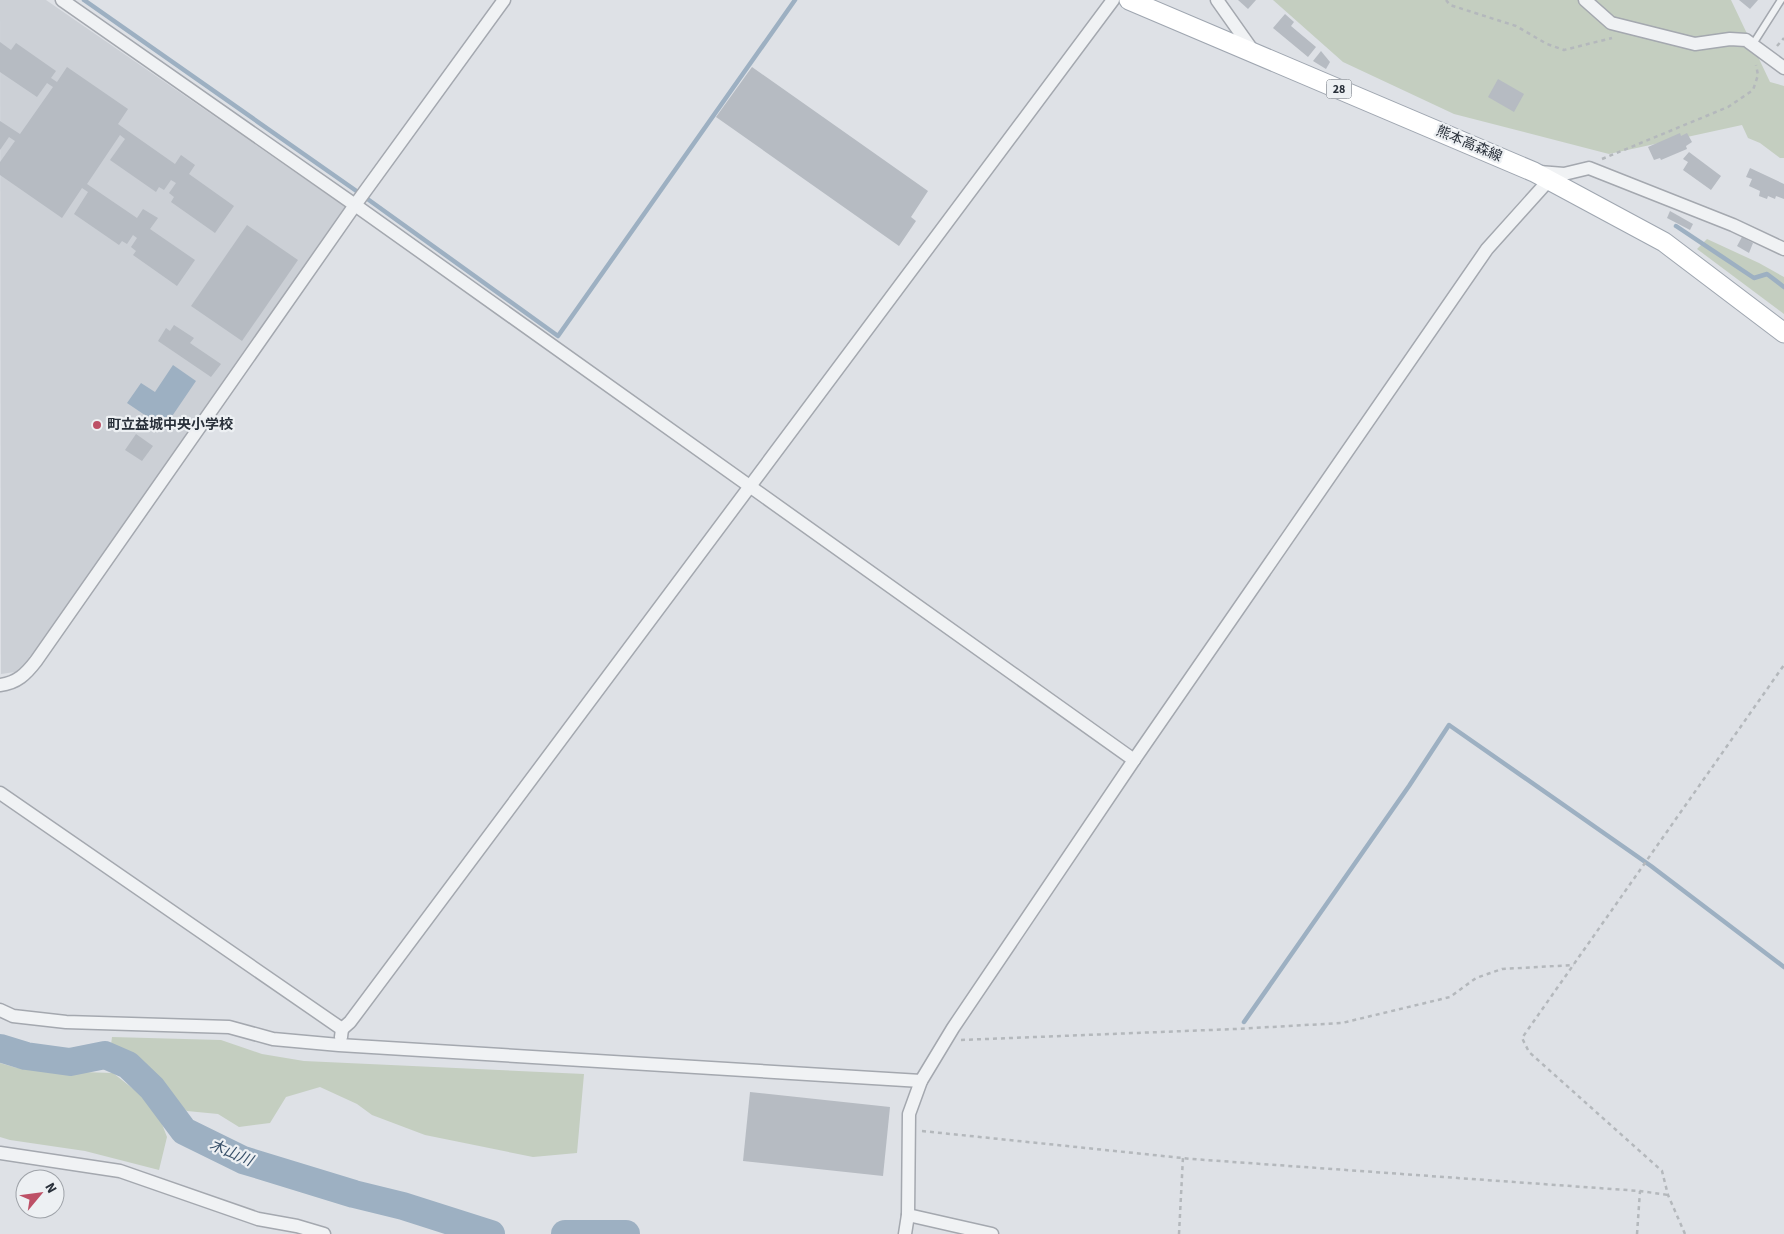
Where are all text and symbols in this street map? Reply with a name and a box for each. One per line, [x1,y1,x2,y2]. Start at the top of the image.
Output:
road number: 28 [1326,80,1352,98]
street label: 熊本高森線 [1433,121,1505,167]
place label: 町立益城中央小学校 [107,415,233,435]
marker: 町立益城中央小学校 [91,419,103,431]
water label: 木山川 [206,1135,258,1172]
north arrow [15,1169,65,1219]
text: N [39,1179,61,1197]

